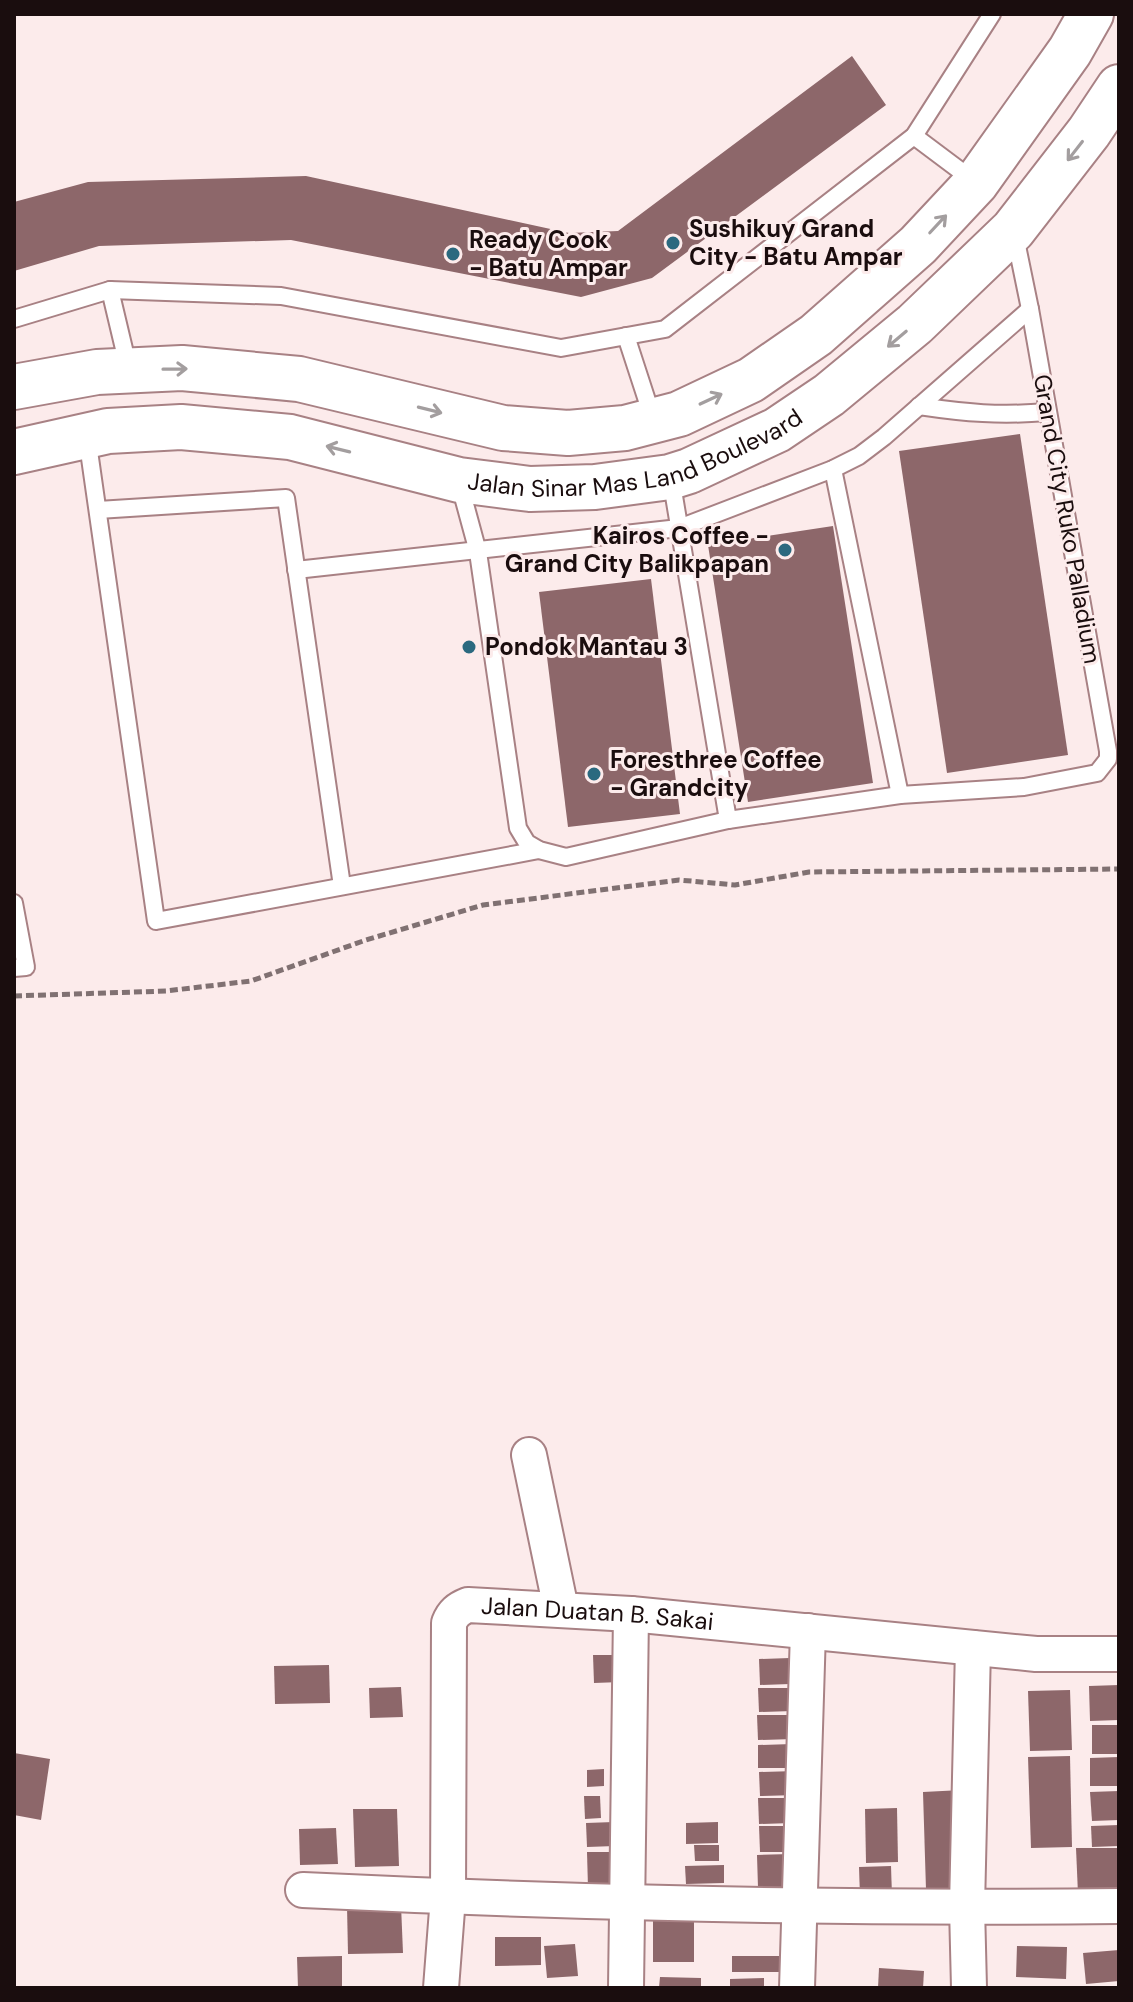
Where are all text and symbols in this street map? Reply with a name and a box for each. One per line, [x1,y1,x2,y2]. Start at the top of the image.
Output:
one-way arrow [1066,140,1083,161]
place label: Sushikuy Grand City - Batu Ampar [689,213,903,272]
one-way arrow [928,215,946,235]
place label: Ready Cook - Batu Ampar [469,224,628,283]
marker: Sushikuy Grand City - Batu Ampar [664,234,682,252]
marker: Ready Cook - Batu Ampar [444,245,462,263]
one-way arrow [887,330,907,348]
one-way arrow [161,361,187,377]
street label: Grand City Ruko Palladium [1027,372,1108,666]
one-way arrow [698,391,722,406]
street label: Jalan Sinar Mas Land Boulevard [466,401,808,504]
one-way arrow [417,403,443,418]
one-way arrow [325,441,351,456]
place label: Kairos Coffee - Grand City Balikpapan [505,520,769,579]
marker: Kairos Coffee - Grand City Balikpapan [776,541,794,559]
place label: Pondok Mantau 3 [485,631,688,662]
marker: Pondok Mantau 3 [460,638,478,656]
place label: Foresthree Coffee - Grandcity [610,744,822,803]
marker: Foresthree Coffee - Grandcity [585,765,603,783]
street label: Jalan Duatan B. Sakai [480,1590,715,1637]

